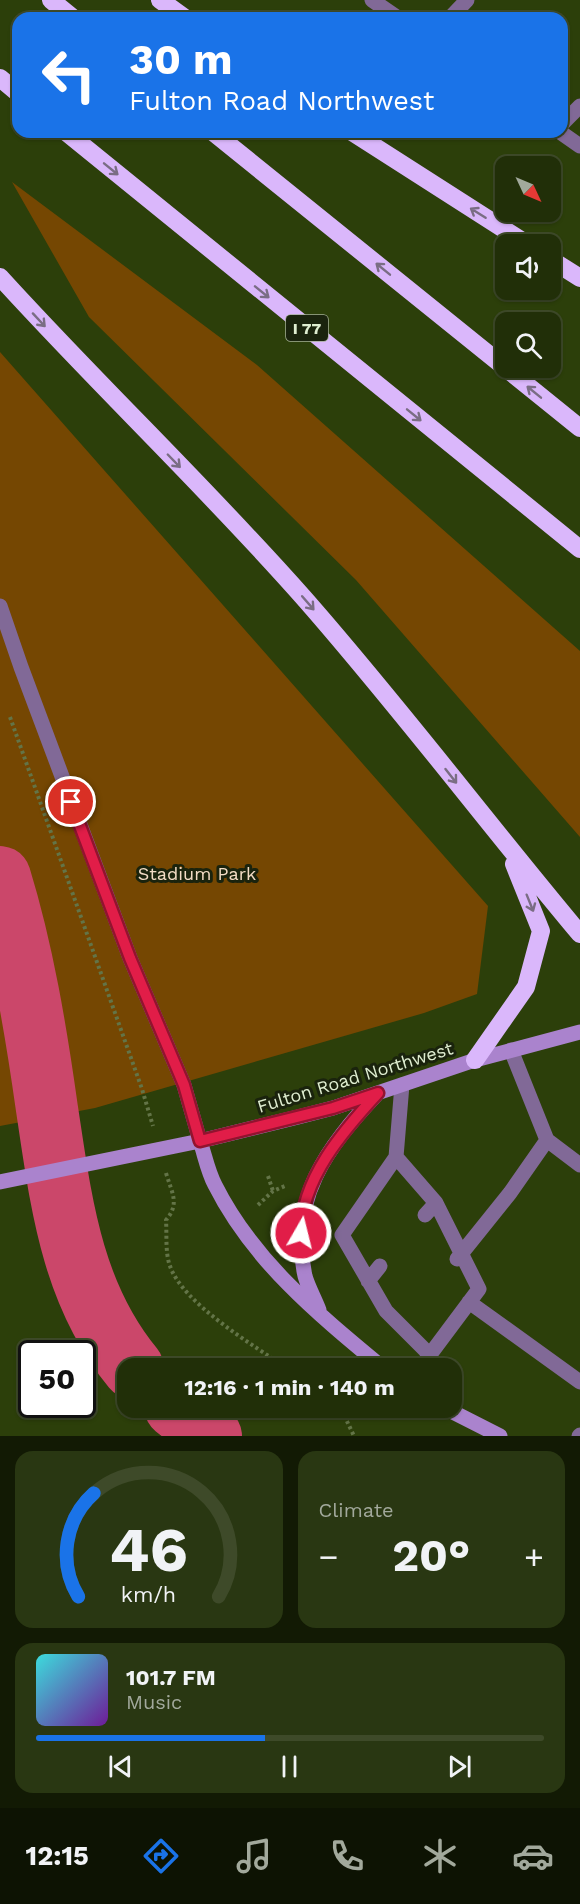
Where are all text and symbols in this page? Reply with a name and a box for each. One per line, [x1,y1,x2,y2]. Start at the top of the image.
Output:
text: 30 m [129,35,233,84]
icon: left [30,36,108,114]
text: Fulton Road Northwest [129,85,434,117]
north arrow [495,156,561,222]
map controls [495,156,561,378]
one-way arrow [103,162,118,176]
one-way arrow [469,207,486,220]
button: sound [495,234,561,300]
one-way arrow [375,263,391,276]
one-way arrow [254,285,270,298]
button: search [495,312,561,378]
one-way arrow [32,313,47,328]
road number: I 77 [286,315,328,341]
one-way arrow [527,385,543,398]
one-way arrow [406,408,422,421]
one-way arrow [167,453,181,468]
one-way arrow [301,595,315,610]
one-way arrow [444,767,457,783]
pin [45,776,96,827]
icon: arrive [54,785,87,818]
park label: Stadium Park [138,863,256,884]
one-way arrow [525,893,536,911]
street label: Fulton Road Northwest [255,1037,456,1117]
position arrow [269,1201,333,1265]
speed limit sign: 50 [18,1340,96,1418]
text: 12:16 · 1 min · 140 m [184,1375,395,1400]
text: Climate [319,1498,394,1522]
text: 46 [109,1513,188,1586]
text: 20° [392,1529,470,1582]
text: − [319,1537,338,1576]
text: + [524,1537,544,1576]
text: km/h [121,1582,176,1607]
text: 101.7 FM [126,1665,216,1690]
text: Music [126,1690,182,1714]
icon: previous [104,1750,137,1783]
icon: pause [273,1750,306,1783]
icon: next [443,1750,476,1783]
icon: directions [140,1835,182,1877]
icon: music [233,1835,275,1877]
icon: phone [326,1835,368,1877]
icon: climate [419,1835,461,1877]
icon: car [512,1835,554,1877]
text: 12:15 [26,1840,89,1872]

